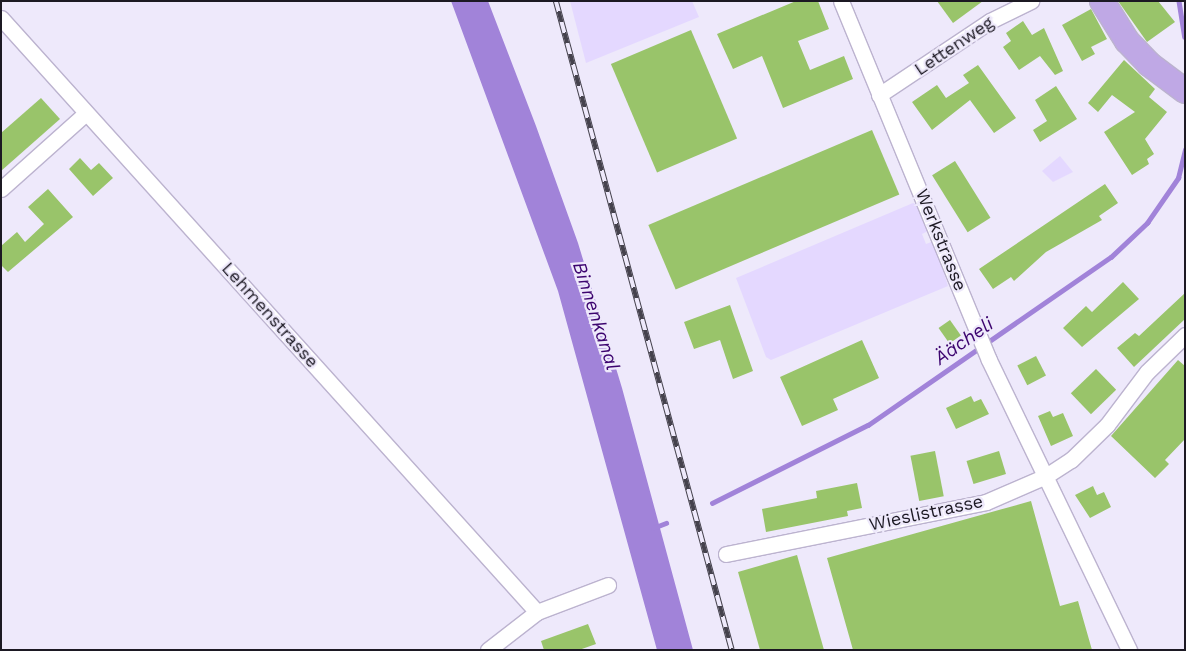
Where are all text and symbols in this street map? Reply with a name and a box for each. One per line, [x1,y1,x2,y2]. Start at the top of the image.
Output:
street label: Lettenweg [910,12,998,80]
street label: Werkstrasse [911,186,971,294]
street label: Lehmenstrasse [217,258,323,372]
water label: Binnenkanal [568,259,624,373]
water label: Äächeli [930,313,998,369]
street label: Wieslistrasse [867,490,985,536]

